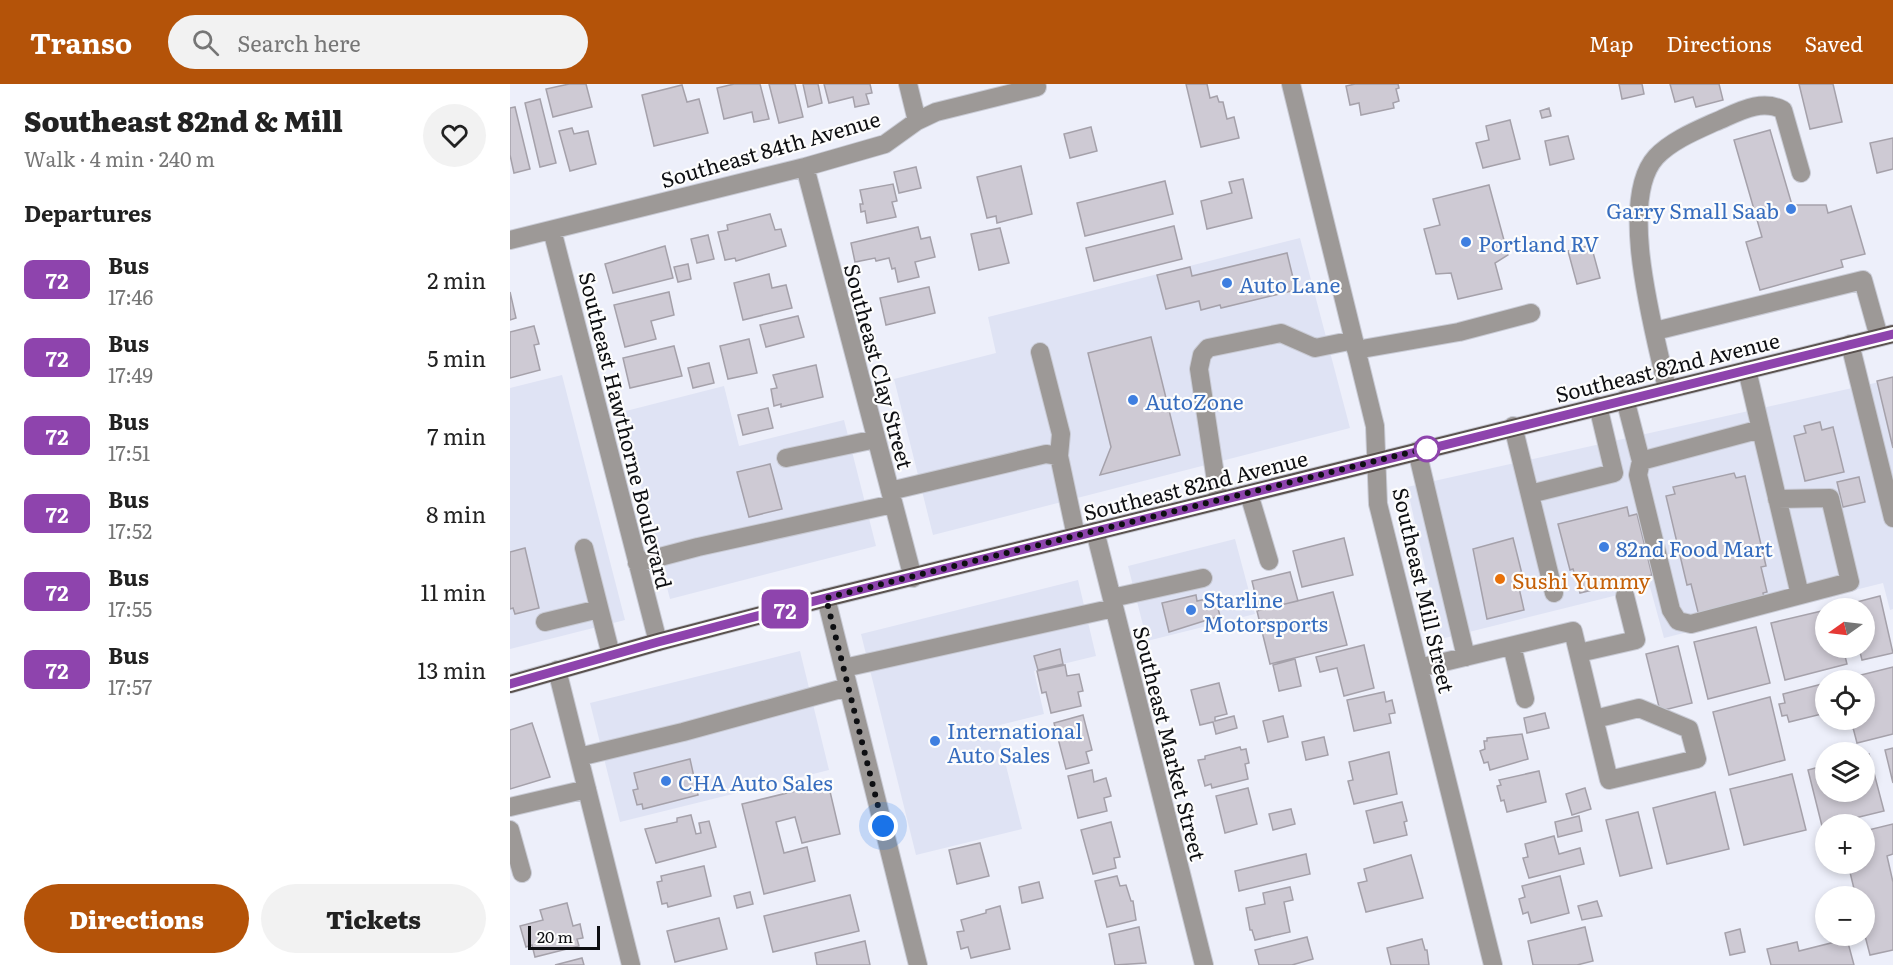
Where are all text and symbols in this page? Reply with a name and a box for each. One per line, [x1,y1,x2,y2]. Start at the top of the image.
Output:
search box [168,15,588,69]
text: Transo [30,21,132,63]
icon: search [189,26,222,59]
text: Search here [237,26,361,59]
text: Map [1589,27,1634,58]
text: Directions [1667,27,1772,58]
text: Saved [1805,27,1863,58]
text: Southeast 82nd & Mill [24,99,343,141]
street label: Southeast 84th Avenue [657,102,884,194]
button: heart [423,104,486,167]
text: Walk · 4 min · 240 m [24,143,215,173]
place label: Garry Small Saab [1606,194,1779,225]
text: Departures [24,196,151,229]
marker: Garry Small Saab [1784,202,1798,216]
place label: Portland RV [1478,227,1599,258]
marker: Portland RV [1459,235,1473,249]
text: Bus [108,248,149,281]
street label: Southeast Clay Street [838,260,923,473]
text: 2 min [427,263,486,296]
text: 72 [46,264,68,295]
street label: Southeast Hawthorne Boulevard [573,268,681,592]
place label: Auto Lane [1239,268,1340,299]
marker: Auto Lane [1220,276,1234,290]
text: 17:46 [108,281,153,311]
street label: Southeast 82nd Avenue [1552,323,1783,409]
text: Bus [108,326,149,359]
text: 5 min [427,341,486,374]
text: 72 [46,342,68,373]
text: 17:49 [108,359,153,389]
place label: AutoZone [1145,385,1244,416]
marker: AutoZone [1126,393,1140,407]
text: Bus [108,404,149,437]
text: 7 min [427,419,486,452]
text: 72 [46,420,68,451]
unlabelled marker [1414,436,1440,462]
text: 17:51 [108,437,150,467]
street label: Southeast 82nd Avenue [1080,441,1311,527]
text: Bus [108,482,149,515]
street label: Southeast Mill Street [1386,484,1464,696]
text: 8 min [426,497,486,530]
text: 72 [46,498,68,529]
text: 17:52 [108,515,152,545]
place label: 82nd Food Mart [1616,532,1773,563]
marker: 82nd Food Mart [1597,540,1611,554]
text: Bus [108,560,149,593]
place label: Sushi Yummy [1512,564,1651,595]
marker: Sushi Yummy [1493,572,1507,586]
text: 11 min [420,575,486,608]
text: 72 [46,576,68,607]
place label: Starline Motorsports [1203,583,1328,638]
line badge: 72 [758,590,812,628]
text: 17:55 [108,593,152,623]
text: 72 [774,594,796,625]
north arrow [1815,598,1875,658]
map controls [1815,598,1875,946]
marker: Starline Motorsports [1184,603,1198,617]
street label: Southeast Market Street [1127,622,1215,864]
text: Bus [108,638,149,671]
text: 13 min [417,653,486,686]
text: 72 [46,654,68,685]
button: locate [1815,670,1875,730]
text: 17:57 [108,671,152,701]
place label: International Auto Sales [947,714,1082,769]
marker: International Auto Sales [928,734,942,748]
button: layers [1815,742,1875,802]
place label: CHA Auto Sales [678,766,833,797]
marker: CHA Auto Sales [659,774,673,788]
your location [868,811,898,841]
button: + [1815,814,1875,874]
button: Directions [24,884,249,953]
button: Tickets [261,884,486,953]
button: − [1815,886,1875,946]
scale bar [528,923,600,950]
text: 20 m [537,924,573,948]

